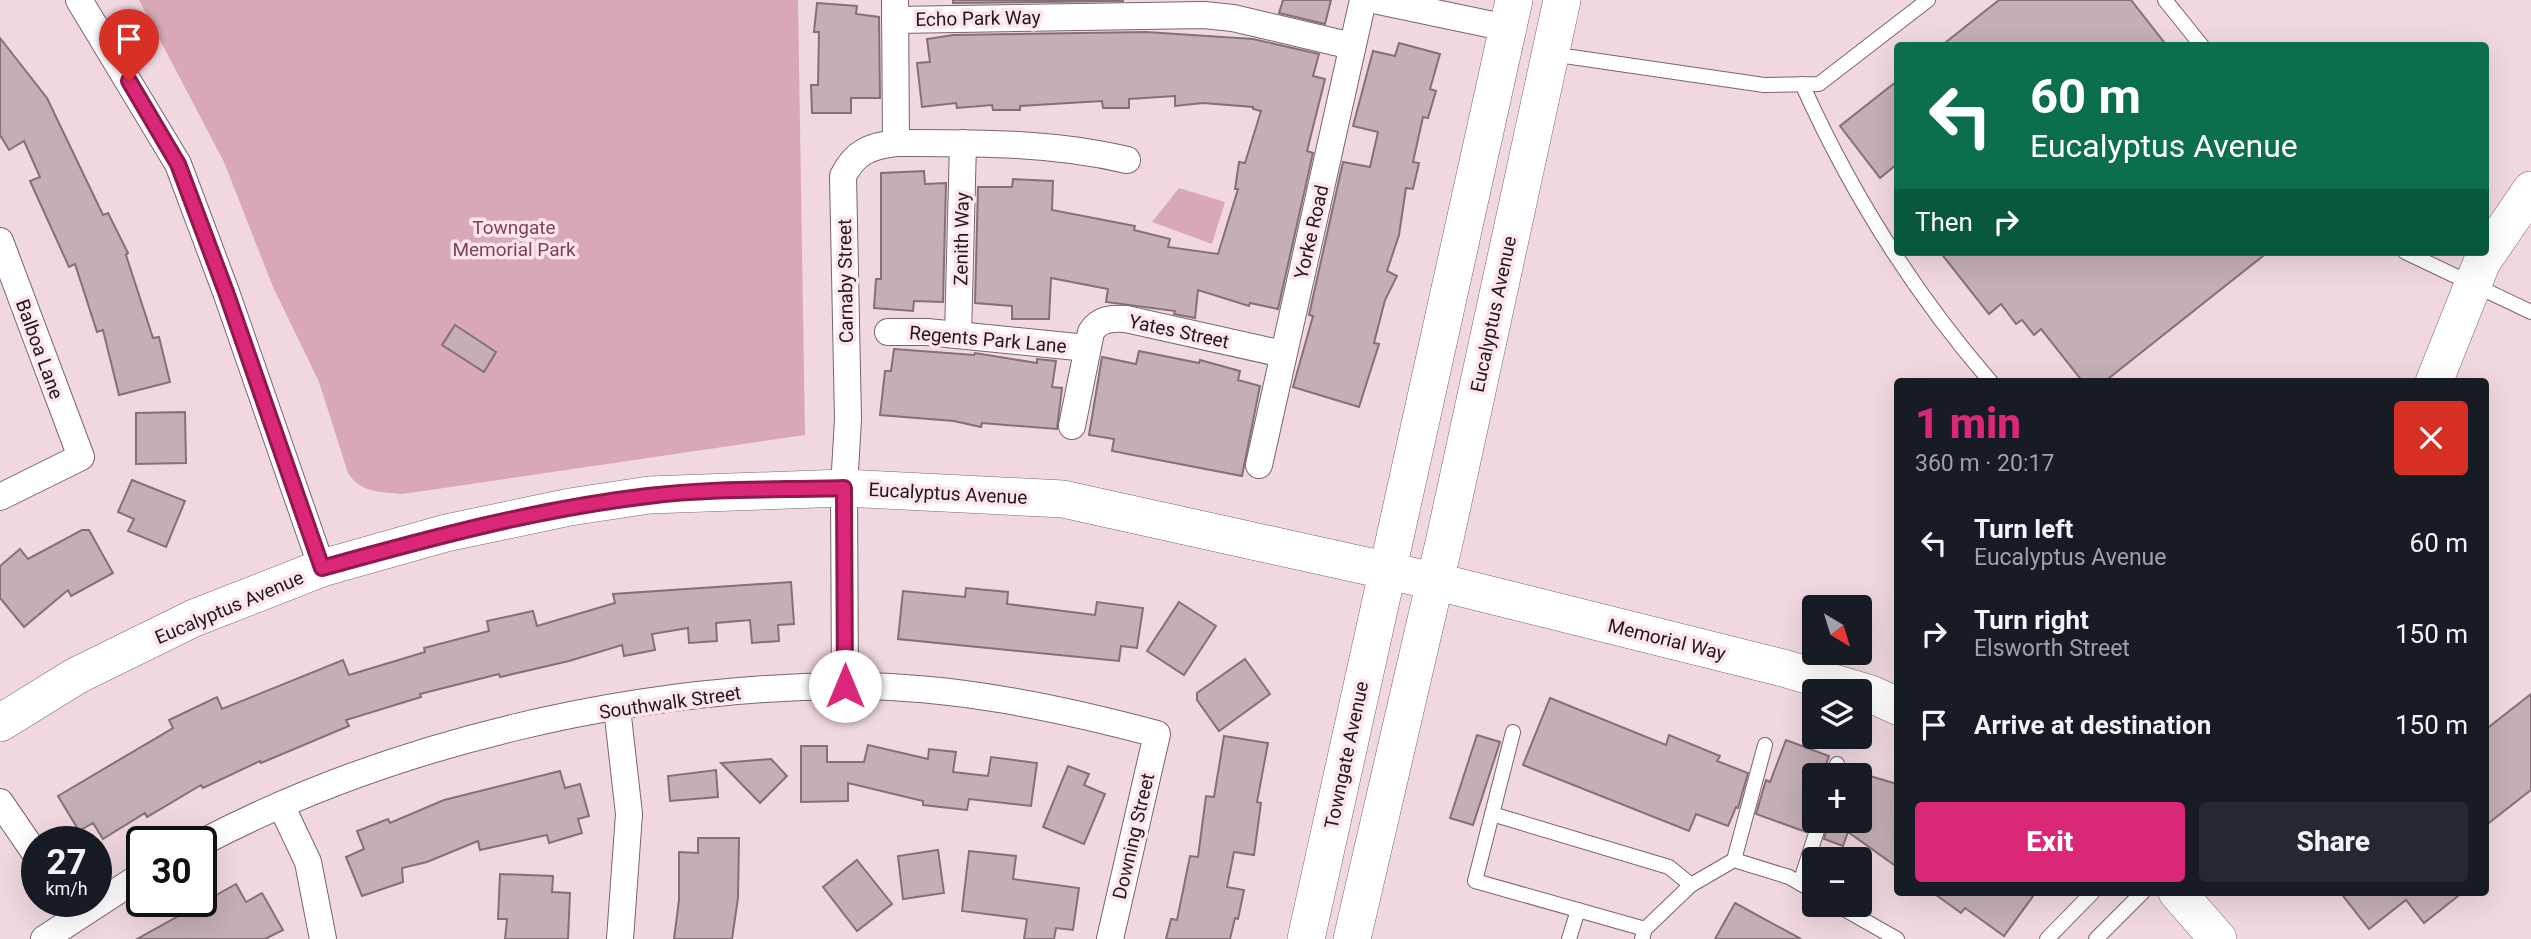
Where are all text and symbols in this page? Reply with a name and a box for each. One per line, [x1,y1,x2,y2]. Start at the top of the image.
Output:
street label: Echo Park Way [915,6,1041,31]
pin [99,9,159,81]
icon: arrive [110,20,148,58]
text: 60 m [2030,68,2141,125]
icon: left [1915,70,2006,161]
text: Eucalyptus Avenue [2030,127,2298,165]
street label: Yorke Road [1289,183,1333,281]
street label: Zenith Way [949,192,974,286]
icon: right [1987,203,2025,241]
text: Then [1915,207,1973,237]
park label: Towngate Memorial Park [452,216,576,261]
street label: Carnaby Street [833,219,858,343]
street label: Eucalyptus Avenue [1466,234,1521,394]
street label: Balboa Lane [11,296,68,402]
street label: Yates Street [1127,310,1231,353]
street label: Regents Park Lane [908,321,1068,358]
text: 1 min [1915,399,2021,448]
button: close [2394,401,2468,475]
text: 360 m · 20:17 [1915,450,2054,477]
street label: Eucalyptus Avenue [868,478,1028,509]
text: Turn left [1974,514,2073,544]
icon: left [1915,524,1953,562]
text: 60 m [2410,528,2468,558]
text: Eucalyptus Avenue [1974,544,2167,571]
street label: Eucalyptus Avenue [152,566,307,649]
north arrow [1802,595,1872,665]
map controls [1802,595,1872,917]
text: Turn right [1974,605,2089,635]
street label: Memorial Way [1606,614,1728,665]
icon: right [1915,615,1953,653]
text: 150 m [2395,619,2468,649]
text: Elsworth Street [1974,635,2130,662]
position arrow [808,649,882,723]
street label: Towngate Avenue [1320,679,1373,831]
button: layers [1802,679,1872,749]
street label: Southwalk Street [598,681,742,724]
icon: arrive [1915,706,1953,744]
text: Arrive at destination [1974,710,2211,740]
text: 150 m [2395,710,2468,740]
button: + [1802,763,1872,833]
street label: Downing Street [1108,771,1159,901]
button: Exit [1915,802,2185,882]
button: Share [2199,802,2468,882]
speed limit sign: 30 [126,826,217,917]
text: 27 [46,842,87,883]
button: − [1802,847,1872,917]
text: km/h [45,878,88,899]

